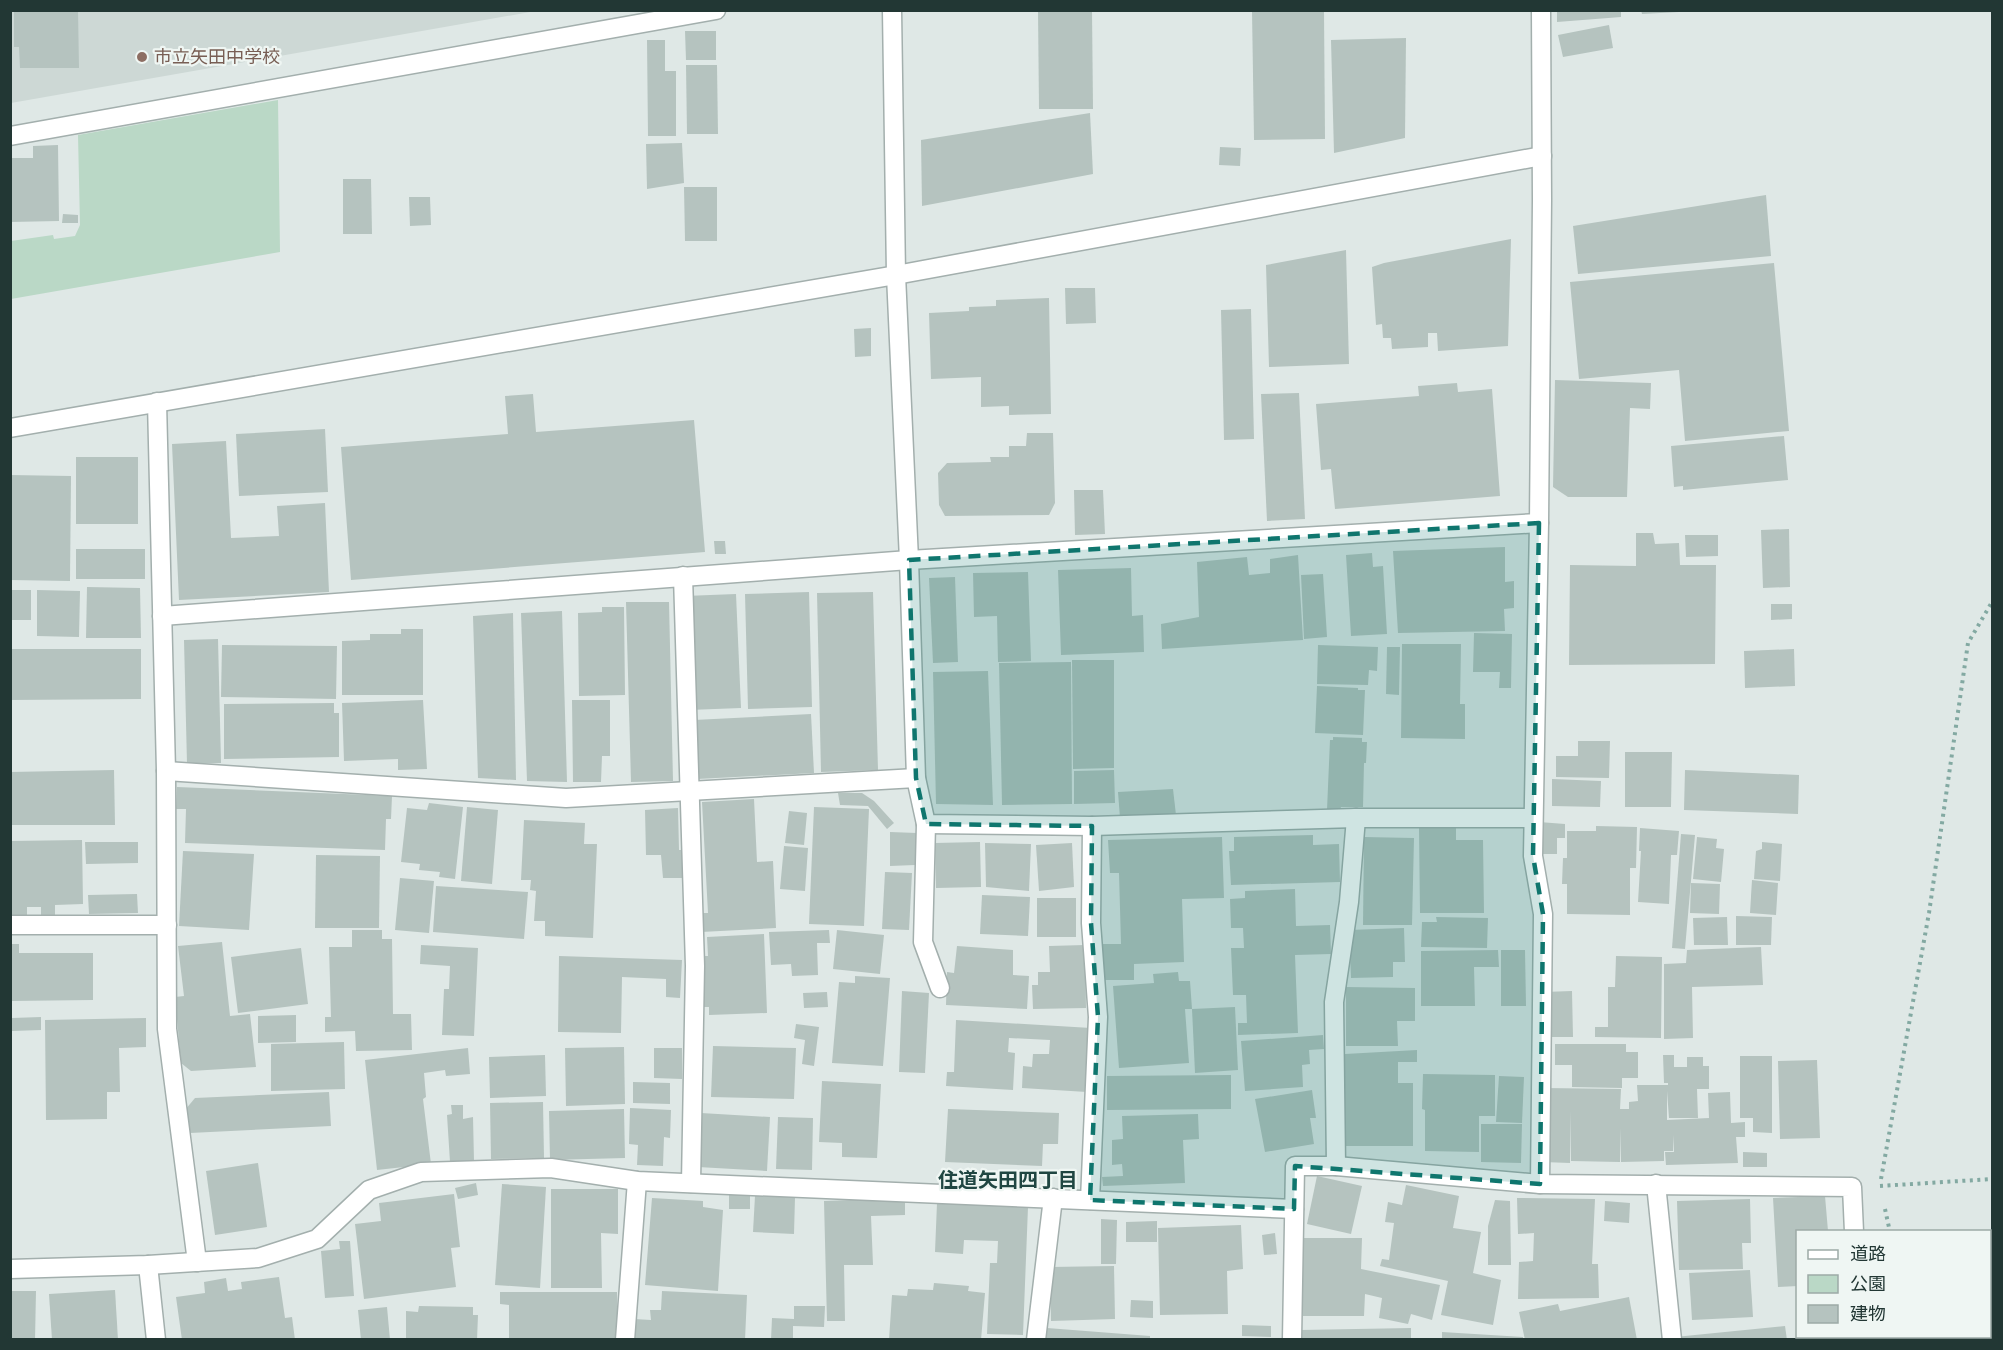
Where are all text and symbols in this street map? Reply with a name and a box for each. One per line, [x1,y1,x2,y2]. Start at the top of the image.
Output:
place label: 市立矢田中学校 [154,44,280,70]
marker: 市立矢田中学校 [135,50,149,64]
district label: 住道矢田四丁目 [938,1166,1078,1195]
legend [1796,1230,1991,1338]
text: 道路 [1850,1241,1886,1267]
text: 公園 [1850,1271,1886,1297]
text: 建物 [1850,1301,1886,1327]

